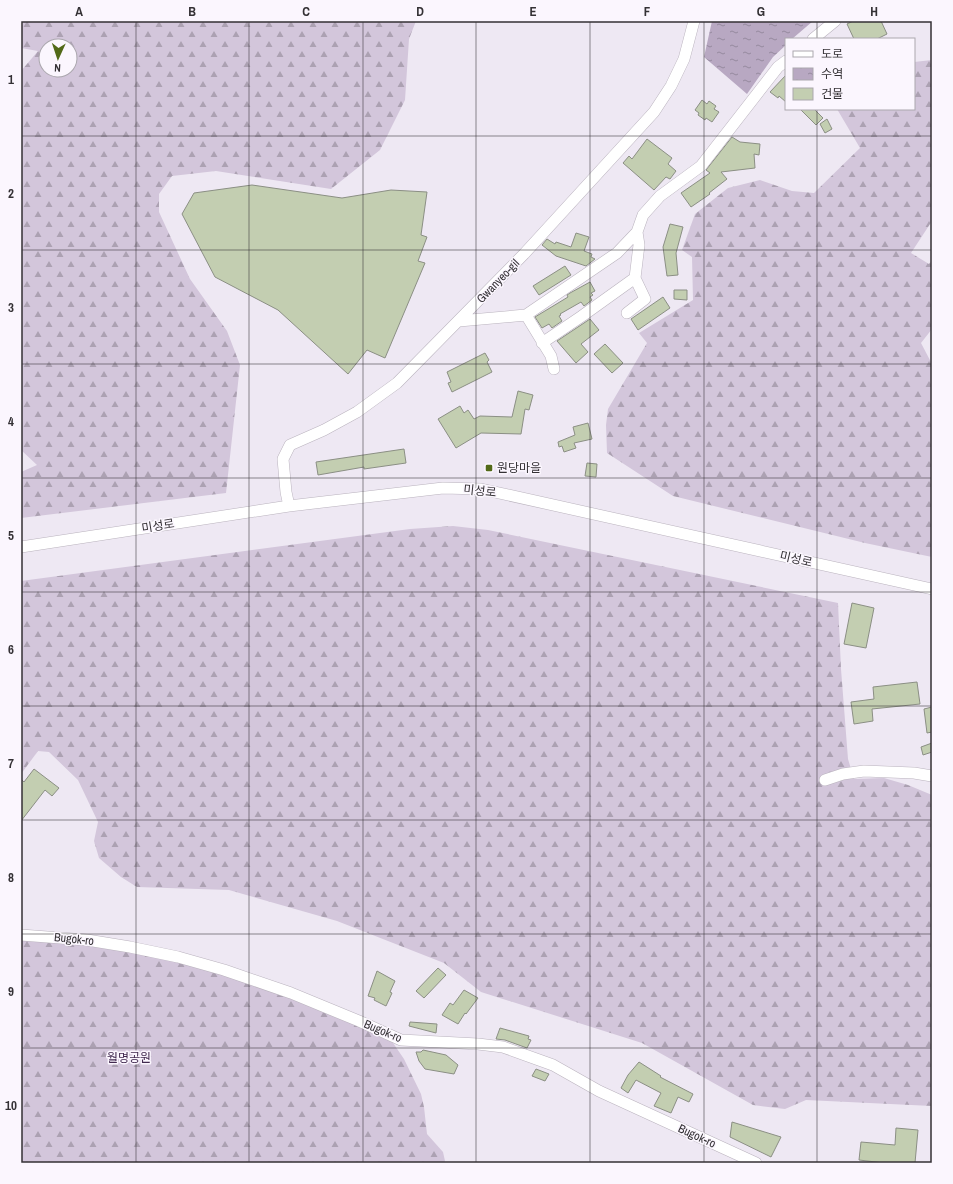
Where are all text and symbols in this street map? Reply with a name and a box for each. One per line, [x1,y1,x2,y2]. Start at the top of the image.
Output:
text: A [75,3,83,20]
text: B [188,3,196,20]
text: C [302,3,310,20]
text: D [416,3,424,20]
text: E [529,3,537,20]
text: F [644,3,651,20]
text: G [757,3,765,20]
text: H [870,3,878,20]
north arrow [38,38,78,78]
legend [785,38,915,110]
text: 도로 [821,46,843,62]
text: N [54,61,61,75]
text: 수역 [821,66,843,82]
text: 1 [8,71,14,88]
text: 건물 [821,86,843,102]
text: 2 [8,185,14,202]
street label: Gwanyeo-gil [473,256,523,306]
text: 3 [8,299,14,316]
text: 4 [8,413,14,430]
place label: 원당마을 [497,460,541,476]
marker: 원당마을 [484,463,494,473]
street label: 미성로 [463,481,497,501]
street label: 미성로 [140,516,176,536]
text: 5 [8,527,14,544]
street label: 미성로 [778,547,814,571]
text: 6 [8,641,14,658]
text: 7 [8,755,14,772]
text: 8 [8,869,14,886]
street label: Bugok-ro [53,929,95,949]
text: 9 [8,983,14,1000]
street label: Bugok-ro [361,1016,405,1046]
park label: 월명공원 [107,1050,151,1066]
text: 10 [5,1097,17,1114]
street label: Bugok-ro [676,1120,718,1152]

